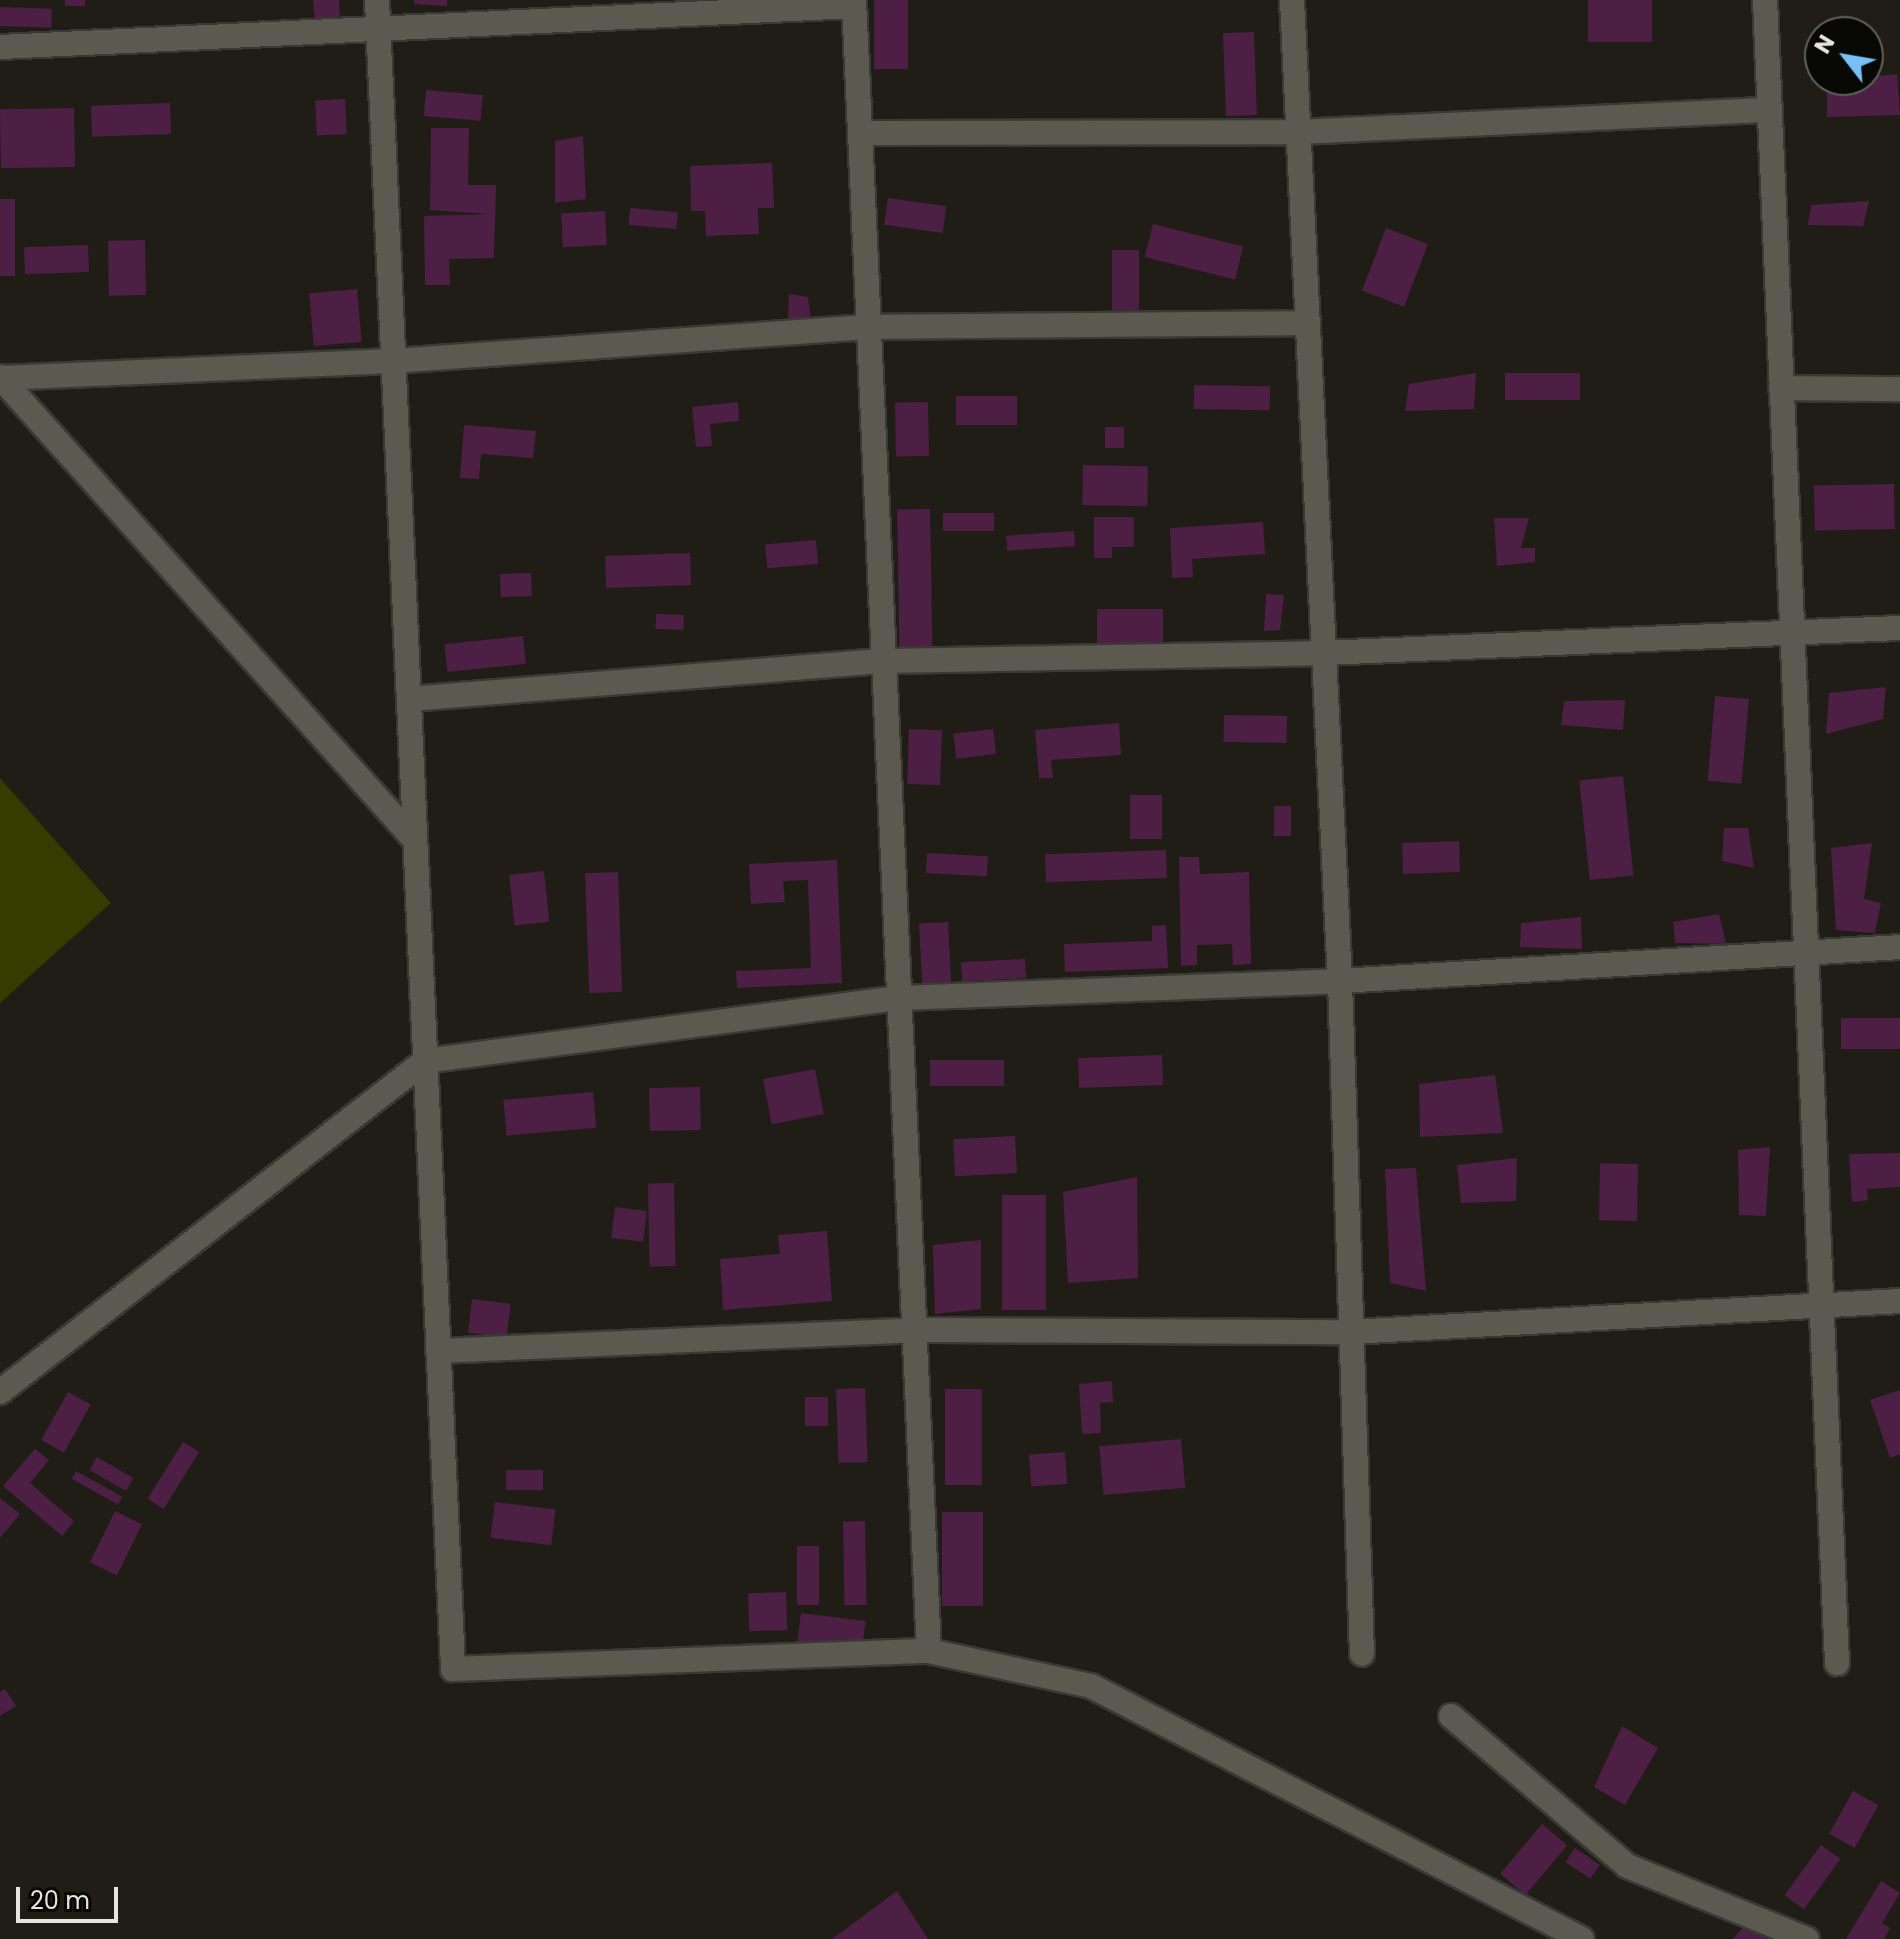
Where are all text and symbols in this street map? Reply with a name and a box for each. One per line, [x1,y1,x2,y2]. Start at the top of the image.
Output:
north arrow [1804,16,1884,96]
text: N [1807,29,1842,59]
scale bar [20,1871,122,1921]
text: 20 m [30,1884,90,1917]

